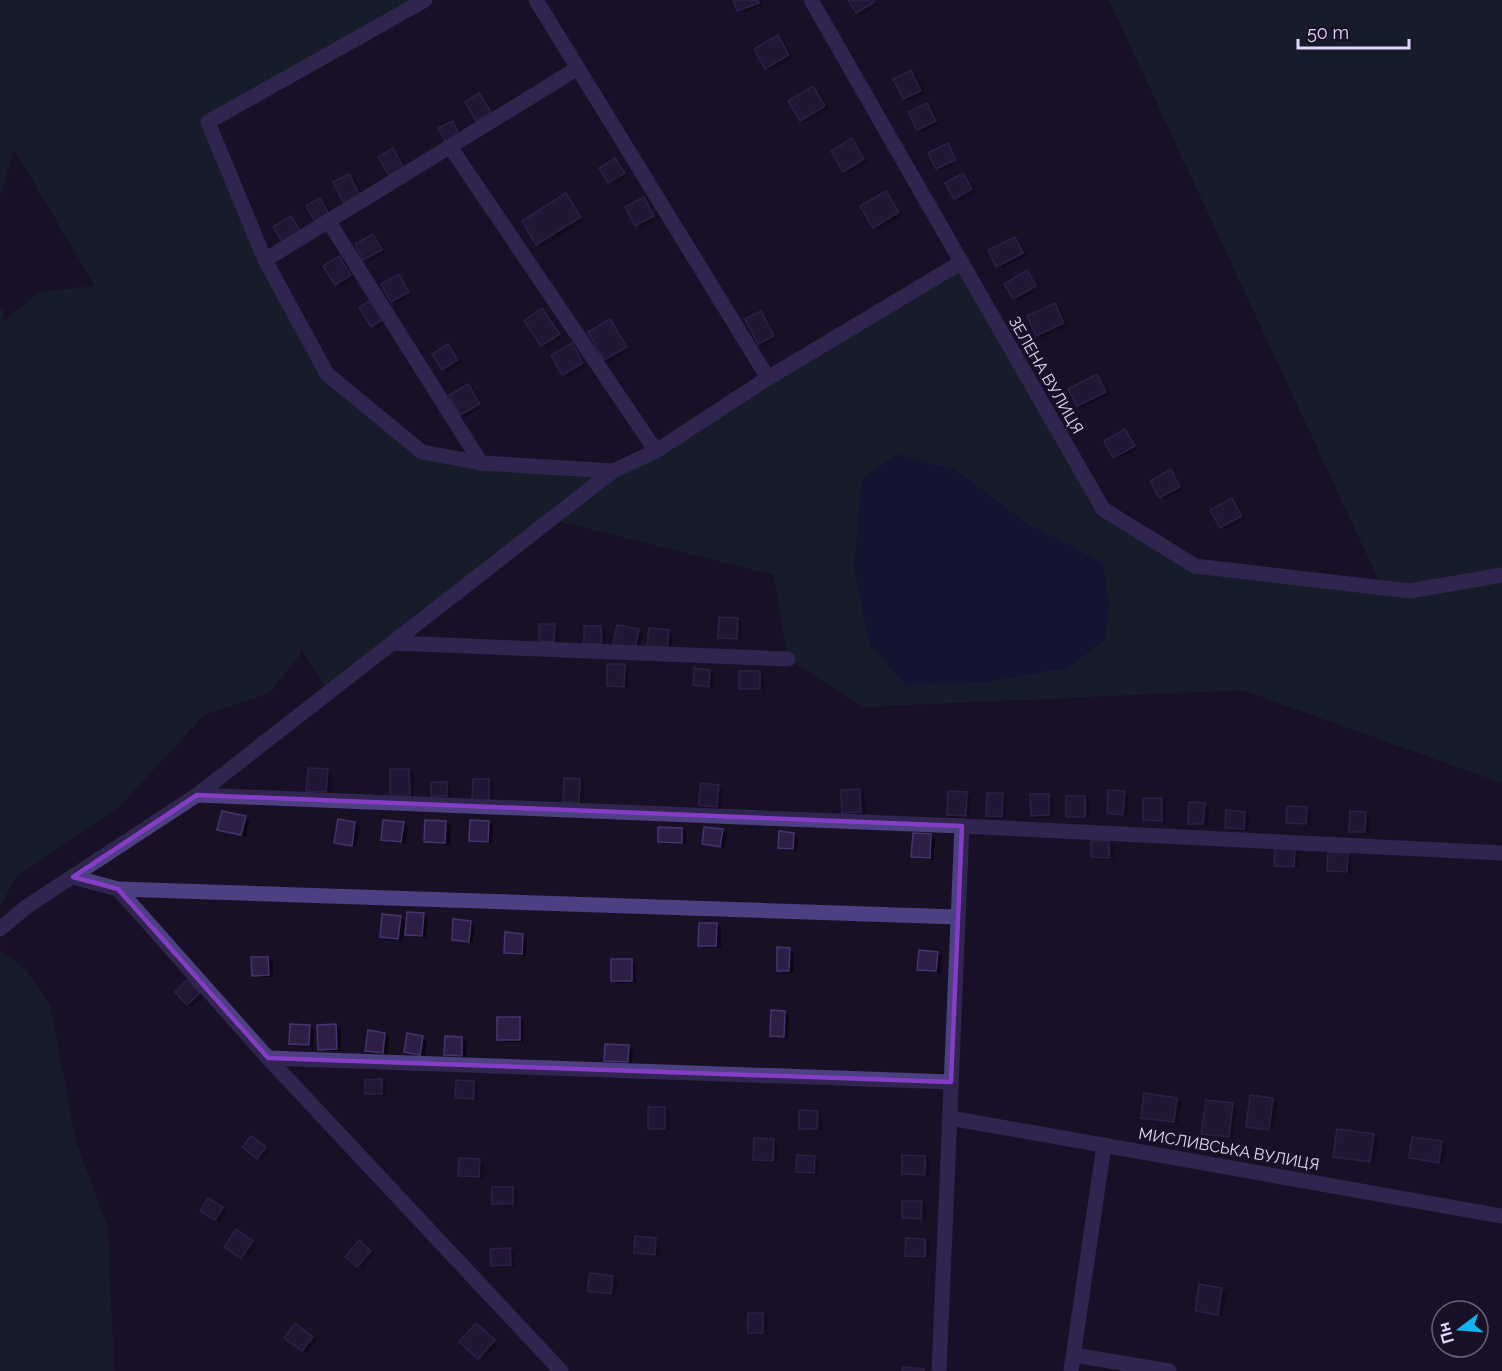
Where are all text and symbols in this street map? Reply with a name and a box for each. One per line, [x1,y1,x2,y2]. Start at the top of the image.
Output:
scale bar [1298,12,1409,50]
text: 50 m [1307,22,1349,43]
street label: ЗЕЛЕНА ВУЛИЦЯ [1005,313,1087,437]
street label: МИСЛИВСЬКА ВУЛИЦЯ [1137,1124,1321,1174]
north arrow [1430,1299,1490,1359]
text: Пн [1434,1320,1458,1346]

